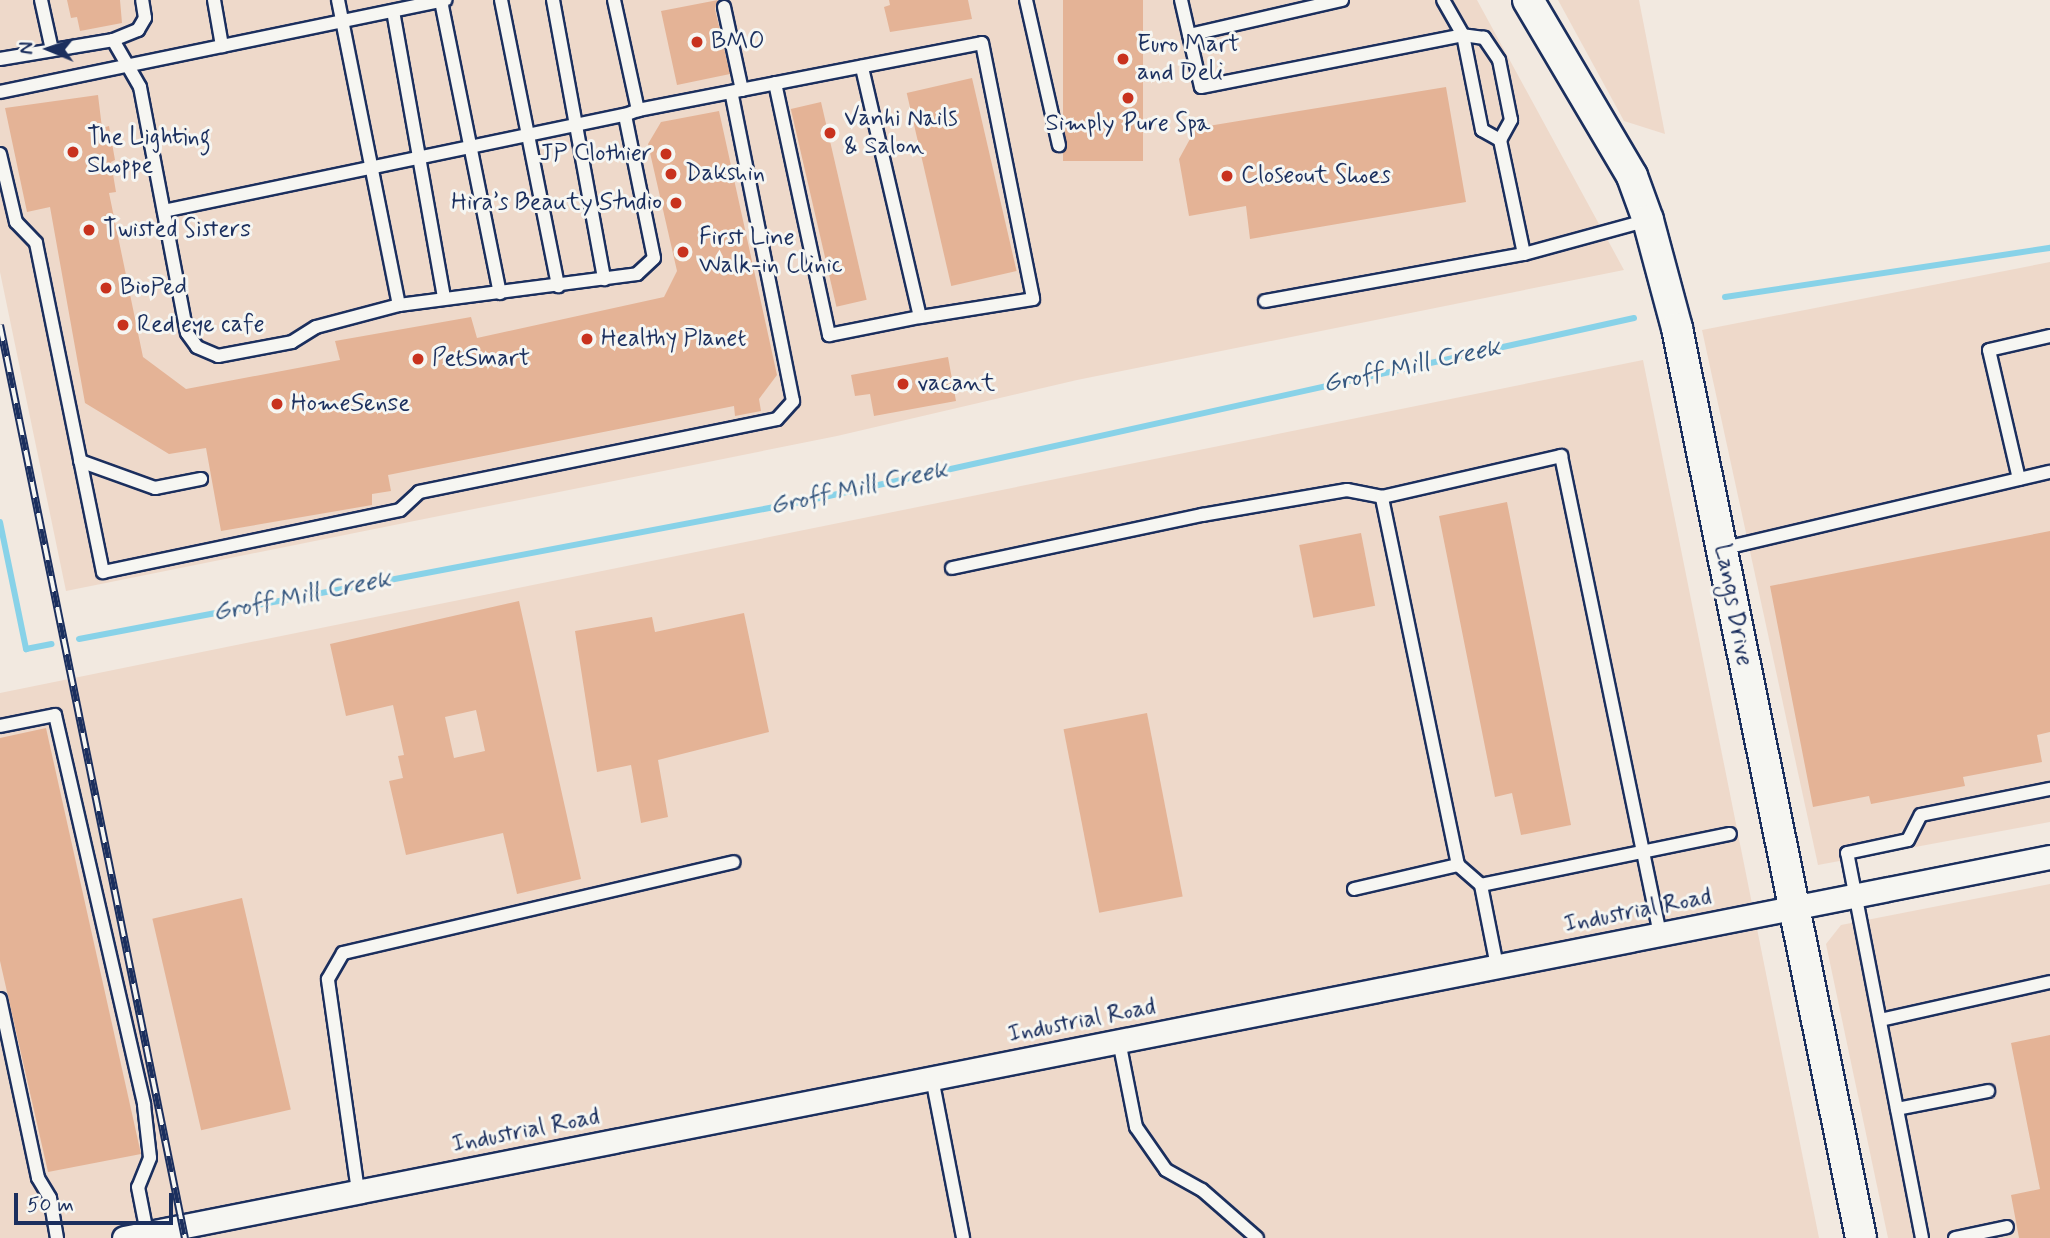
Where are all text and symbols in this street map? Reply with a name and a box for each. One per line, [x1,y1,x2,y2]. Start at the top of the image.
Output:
north arrow [14,14,84,84]
place label: BMO [711,28,765,56]
place label: Euro Mart and Deli [1137,31,1240,87]
marker: BMO [689,34,705,50]
text: N [15,41,40,55]
marker: Euro Mart and Deli [1115,51,1131,67]
marker: Simply Pure Spa [1120,90,1136,106]
place label: Vanhi Nails & Salon [844,105,956,161]
place label: Simply Pure Spa [1046,110,1210,138]
place label: The Lighting Shoppe [87,124,210,180]
marker: Vanhi Nails & Salon [822,125,838,141]
place label: JP Clothier [538,140,652,168]
marker: The Lighting Shoppe [65,144,81,160]
marker: JP Clothier [658,146,674,162]
place label: Dakshin [685,160,765,188]
place label: Closeout Shoes [1241,162,1392,190]
marker: Dakshin [663,166,679,182]
marker: Closeout Shoes [1219,168,1235,184]
place label: Hira’s Beauty Studio [451,189,662,217]
marker: Hira’s Beauty Studio [668,195,684,211]
place label: Twisted Sisters [103,216,252,244]
marker: Twisted Sisters [81,222,97,238]
place label: First Line Walk-in Clinic [699,224,845,280]
marker: First Line Walk-in Clinic [673,242,693,262]
place label: BioPed [120,274,187,302]
marker: BioPed [98,280,114,296]
place label: Red eye cafe [137,311,265,339]
marker: Red eye cafe [115,317,131,333]
place label: Healthy Planet [601,325,760,353]
marker: Healthy Planet [579,331,595,347]
water label: Groff Mill Creek [1321,333,1503,401]
place label: PetSmart [432,345,530,373]
marker: PetSmart [410,351,426,367]
place label: vacant [917,370,995,398]
marker: vacant [895,376,911,392]
place label: HomeSense [291,390,410,418]
marker: HomeSense [269,396,285,412]
water label: Groff Mill Creek [768,455,950,523]
street label: Langs Drive [1707,542,1759,668]
water label: Groff Mill Creek [211,565,393,629]
street label: Industrial Road [1562,883,1714,939]
street label: Industrial Road [1006,993,1158,1049]
street label: Industrial Road [450,1103,602,1159]
scale bar [18,1178,177,1222]
text: 50 m [27,1191,74,1219]

